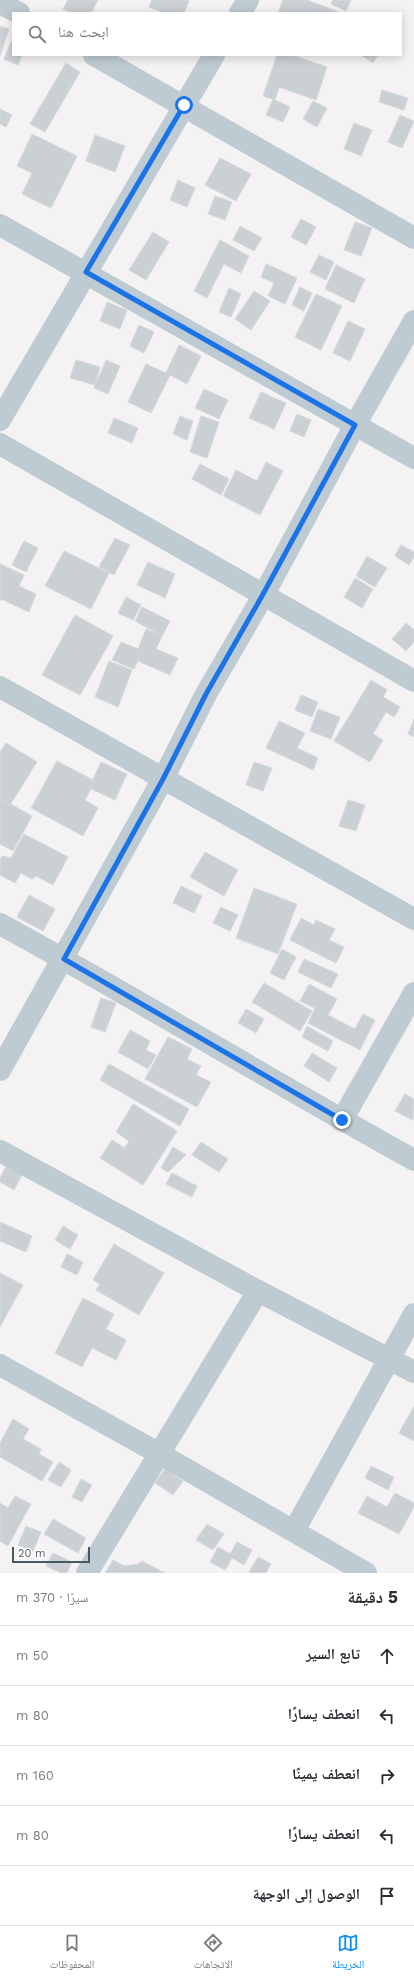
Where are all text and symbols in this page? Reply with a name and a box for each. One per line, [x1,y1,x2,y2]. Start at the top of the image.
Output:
search box [12,12,402,56]
icon: search [26,23,48,45]
text: ابحث هنا [58,23,109,41]
route start [175,96,193,114]
route end [333,1111,351,1129]
scale bar [12,1545,90,1564]
text: 20 m [18,1547,46,1560]
text: 5 دقيقة [348,1587,398,1607]
text: سيرًا · 370 m [16,1590,88,1605]
text: تابع السير [306,1645,360,1663]
icon: ahead [376,1645,398,1667]
text: 50 m [16,1648,48,1663]
text: انعطف يسارًا [288,1705,360,1723]
icon: left [376,1705,398,1727]
text: 80 m [16,1708,49,1723]
text: انعطف يمينًا [292,1765,360,1783]
icon: right [376,1765,398,1787]
text: 160 m [16,1768,54,1783]
text: انعطف يسارًا [288,1825,360,1843]
icon: left [376,1825,398,1847]
text: 80 m [16,1828,49,1843]
text: الوصول إلى الوجهة [253,1885,360,1903]
icon: arrive [376,1885,398,1907]
tab: المحفوظات [50,1932,94,1975]
tab: الاتجاهات [194,1932,233,1975]
tab: الخريطة [332,1932,364,1975]

